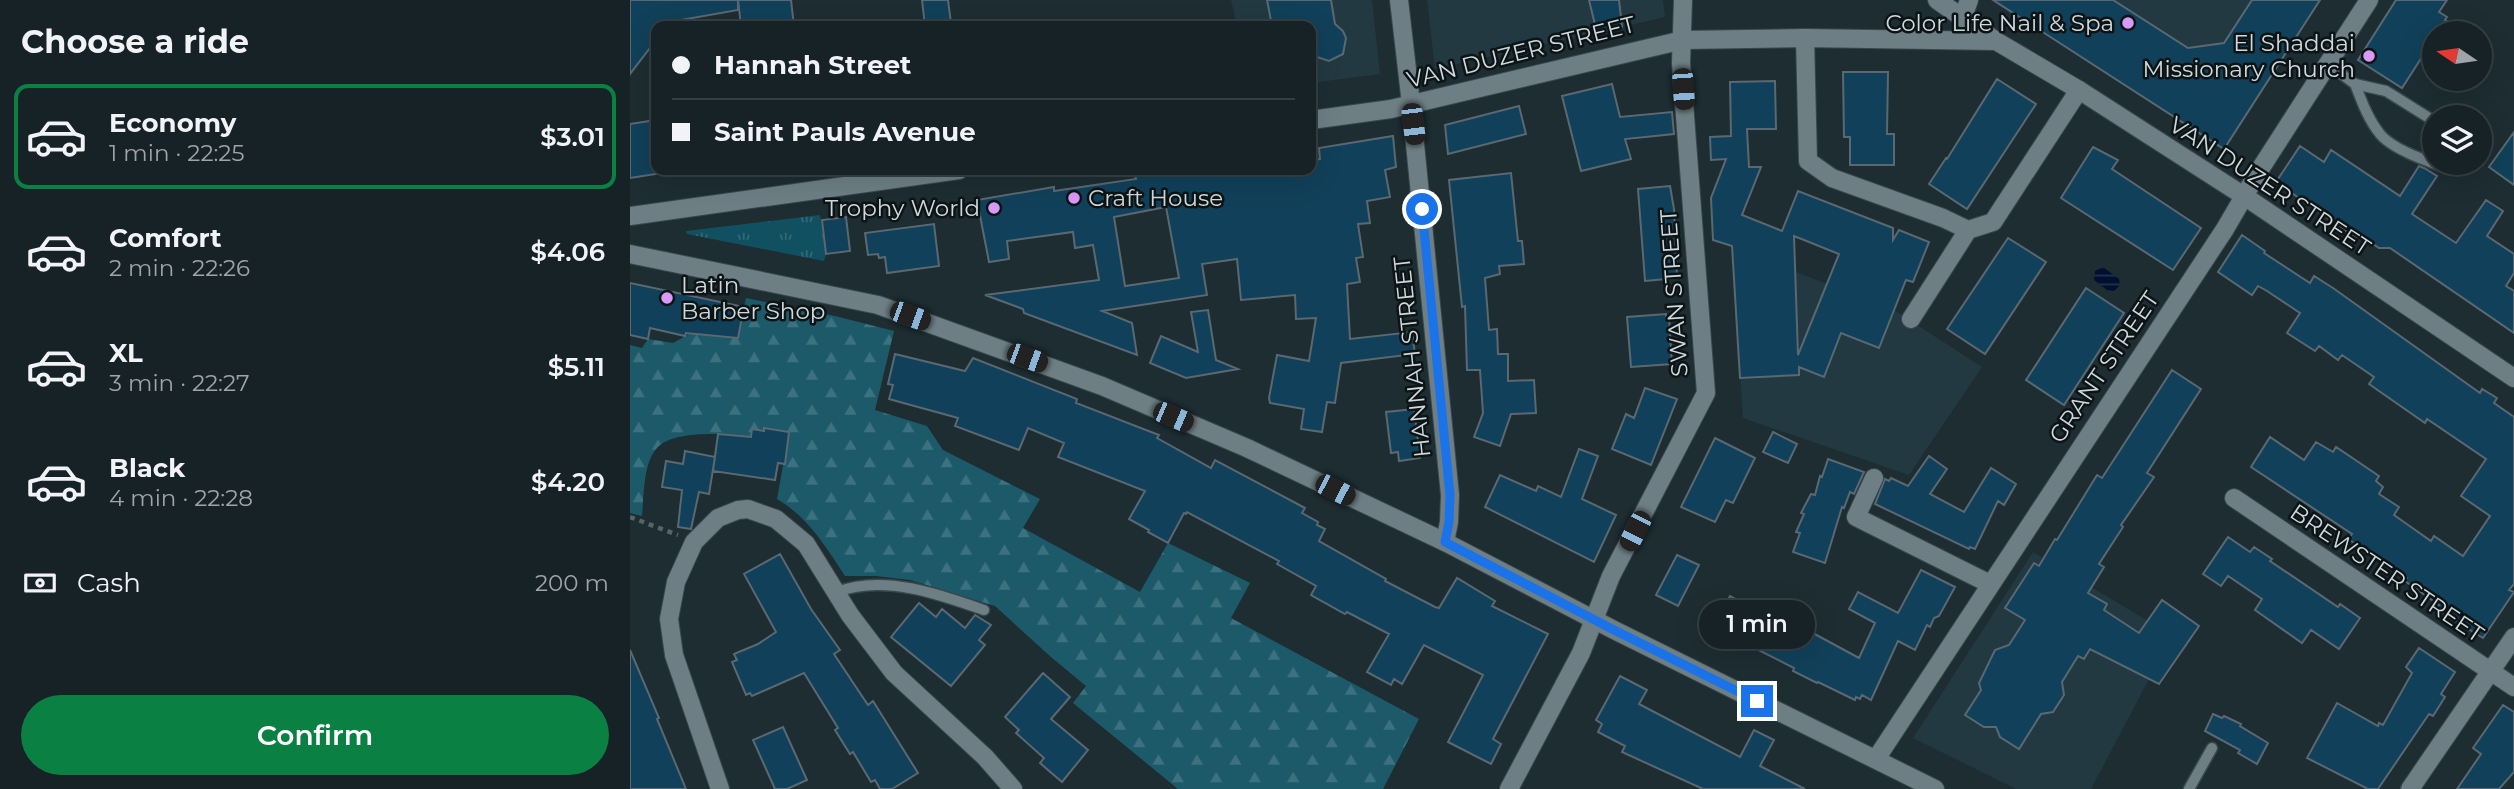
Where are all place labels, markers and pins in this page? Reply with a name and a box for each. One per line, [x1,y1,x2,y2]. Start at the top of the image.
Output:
place label: Color Life Nail & Spa [1885,9,2114,37]
marker: Color Life Nail & Spa [2120,15,2136,31]
place label: El Shaddai Missionary Church [2143,29,2355,83]
marker: El Shaddai Missionary Church [2361,48,2377,64]
place label: Craft House [1088,184,1223,212]
marker: Craft House [1066,190,1082,206]
place label: Trophy World [825,194,980,222]
marker: Trophy World [986,200,1002,216]
place label: Latin Barber Shop [681,271,825,325]
marker: Latin Barber Shop [659,290,675,306]

